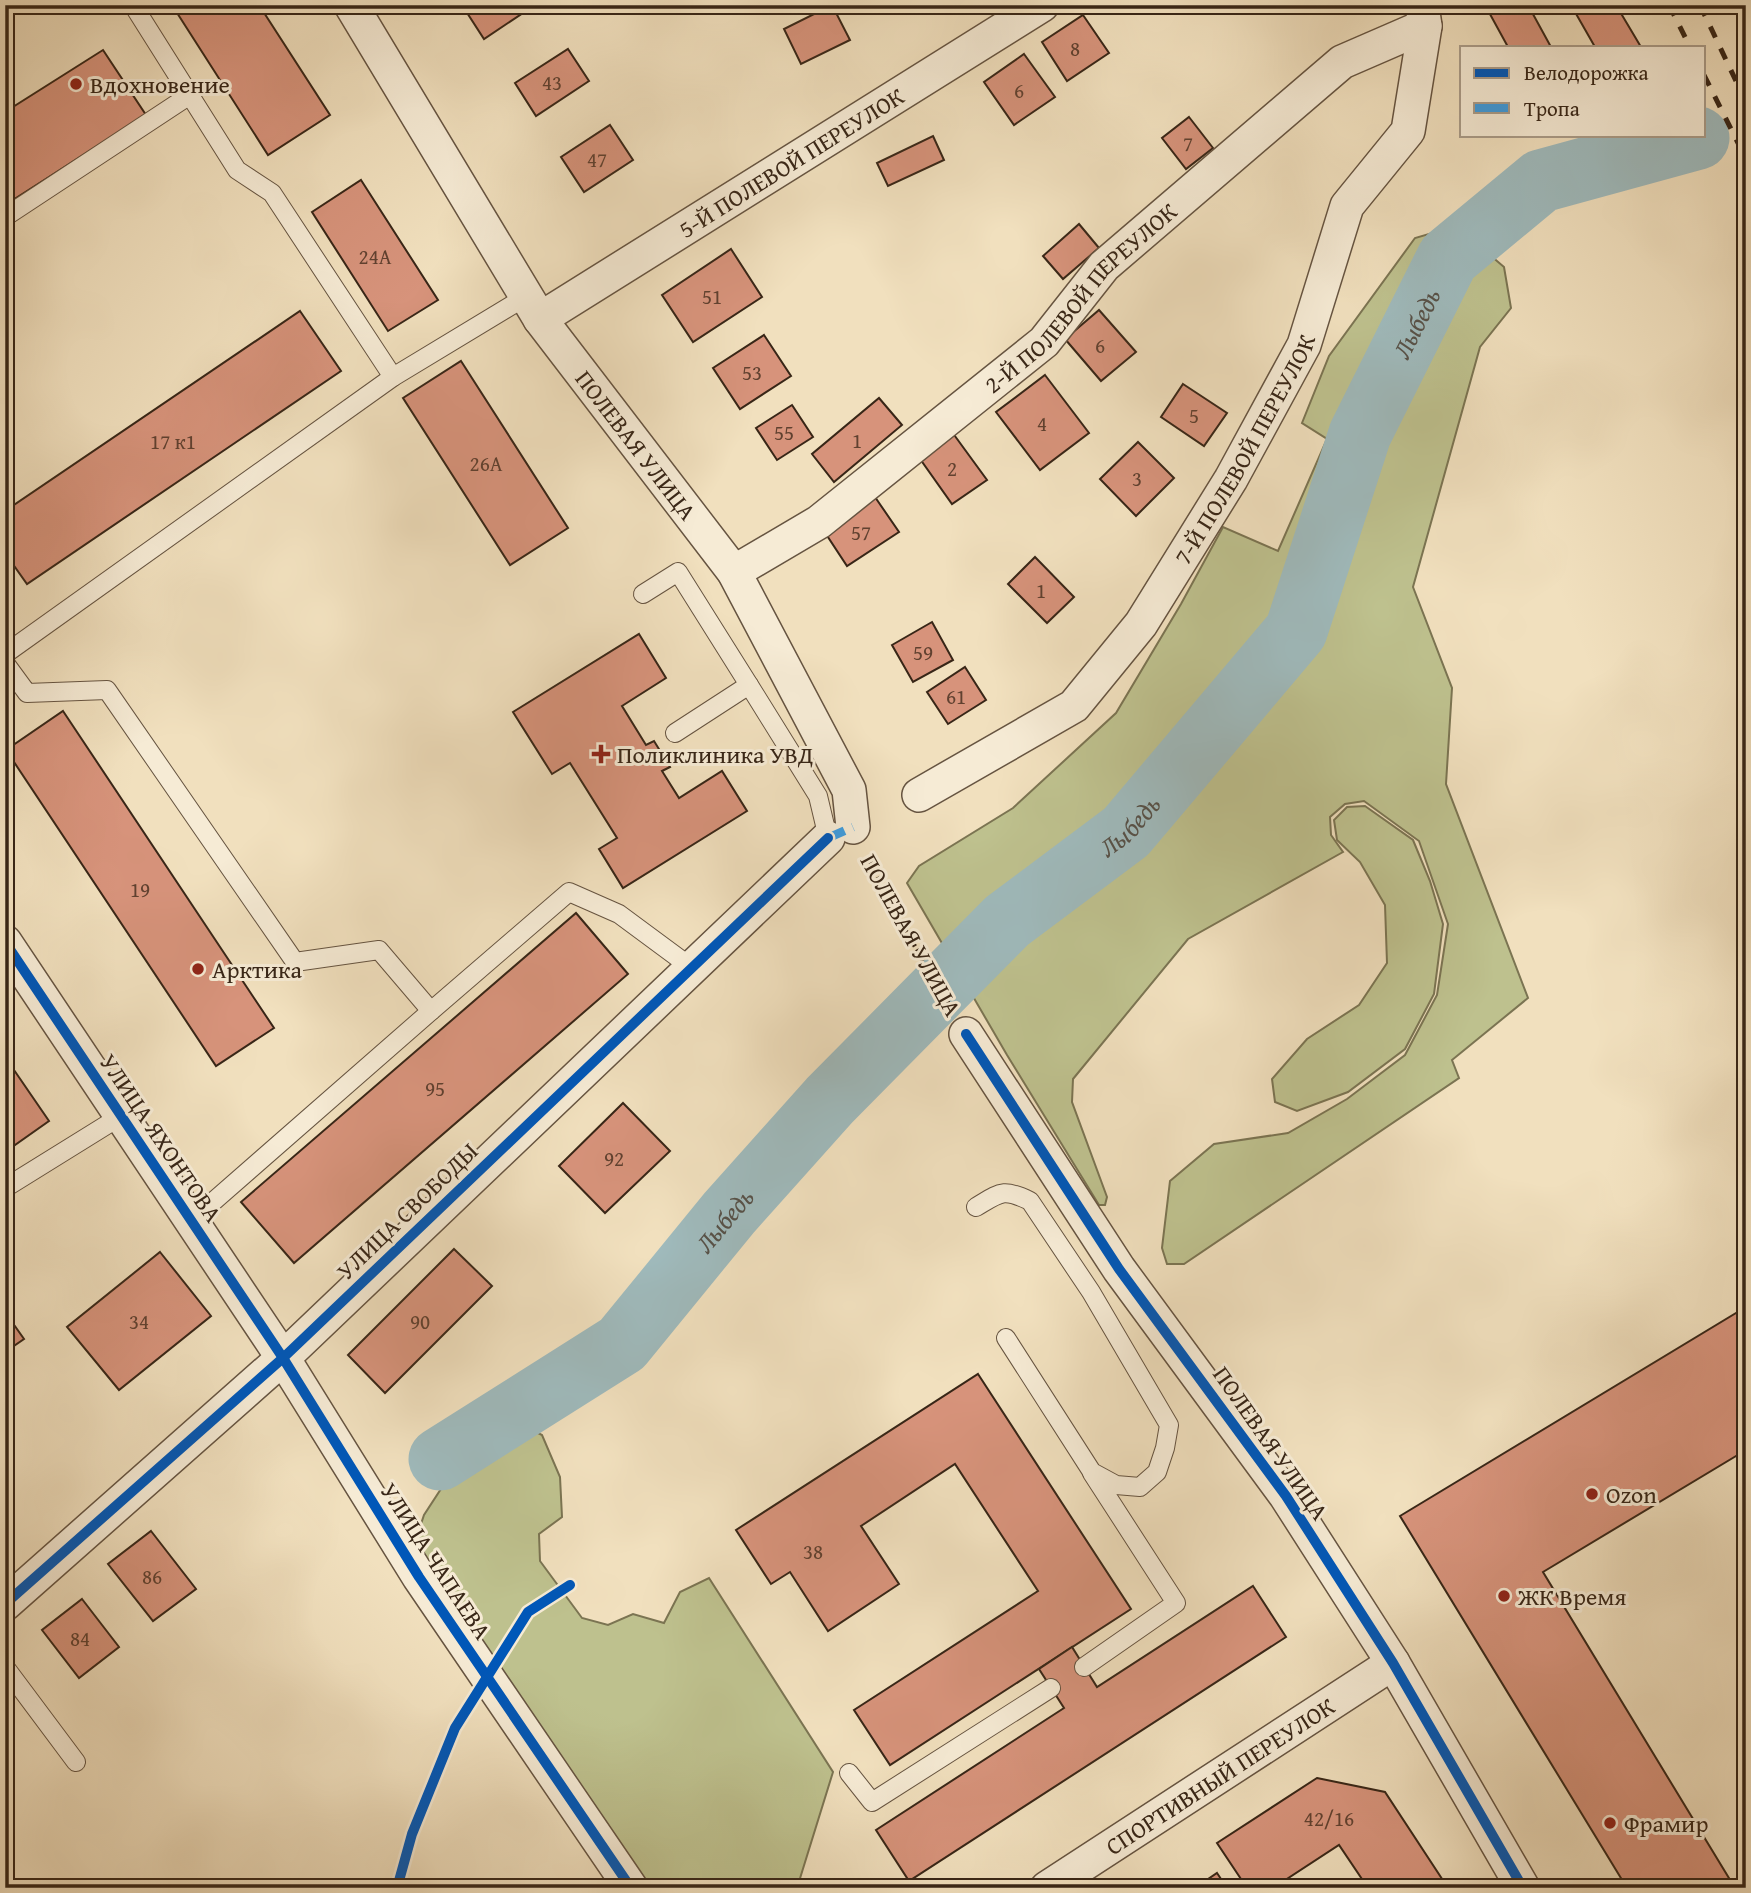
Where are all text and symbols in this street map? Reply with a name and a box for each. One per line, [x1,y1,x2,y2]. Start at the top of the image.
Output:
house number: 8 [1070,33,1080,64]
legend [1460,46,1706,136]
text: Велодорожка [1524,57,1649,88]
place label: Вдохновение [90,67,230,102]
house number: 43 [542,67,562,98]
house number: 6 [1014,75,1024,106]
marker: Вдохновение [68,76,84,92]
street label: 5-Й ПОЛЕВОЙ ПЕРЕУЛОК [671,78,911,246]
text: Тропа [1524,93,1580,124]
house number: 7 [1183,128,1193,159]
house number: 47 [587,144,607,175]
street label: 2-Й ПОЛЕВОЙ ПЕРЕУЛОК [976,194,1184,401]
house number: 24А [359,241,392,272]
house number: 51 [702,281,722,312]
water label: Лыбедь [1381,281,1450,365]
house number: 6 [1095,330,1105,361]
street label: 7-Й ПОЛЕВОЙ ПЕРЕУЛОК [1165,330,1324,571]
house number: 53 [742,357,762,388]
street label: ПОЛЕВАЯ УЛИЦА [567,362,706,528]
house number: 5 [1189,400,1199,431]
house number: 4 [1037,408,1047,439]
house number: 55 [774,417,794,448]
house number: 1 [852,425,862,456]
house number: 17 к1 [150,426,196,457]
house number: 26А [470,448,503,479]
house number: 2 [947,453,957,484]
house number: 3 [1132,463,1142,494]
house number: 57 [851,517,871,548]
house number: 1 [1036,575,1046,606]
house number: 59 [913,637,933,668]
house number: 61 [946,681,966,712]
place label: Поликлиника УВД [617,737,813,772]
marker: Поликлиника УВД [591,744,611,764]
water label: Лыбедь [1090,786,1169,866]
street label: ПОЛЕВАЯ УЛИЦА [852,847,970,1023]
house number: 19 [130,874,150,905]
place label: Арктика [212,952,302,987]
marker: Арктика [190,961,206,977]
street label: УЛИЦА ЯХОНТОВА [91,1047,231,1230]
house number: 95 [425,1073,445,1104]
street label: УЛИЦА СВОБОДЫ [328,1134,486,1288]
house number: 92 [604,1143,624,1174]
water label: Лыбедь [685,1178,763,1261]
house number: 34 [129,1306,149,1337]
house number: 90 [410,1306,430,1337]
street label: ПОЛЕВАЯ УЛИЦА [1205,1359,1338,1528]
street label: УЛИЦА ЧАПАЕВА [372,1476,500,1647]
place label: Ozon [1606,1477,1657,1512]
marker: Ozon [1584,1486,1600,1502]
house number: 38 [803,1536,823,1567]
house number: 86 [142,1561,162,1592]
place label: ЖК Время [1517,1579,1626,1614]
marker: ЖК Время [1496,1588,1512,1604]
house number: 84 [70,1623,90,1654]
street label: СПОРТИВНЫЙ ПЕРЕУЛОК [1098,1688,1341,1863]
house number: 42/16 [1304,1803,1354,1834]
place label: Фрамир [1624,1806,1708,1841]
marker: Фрамир [1602,1815,1618,1831]

